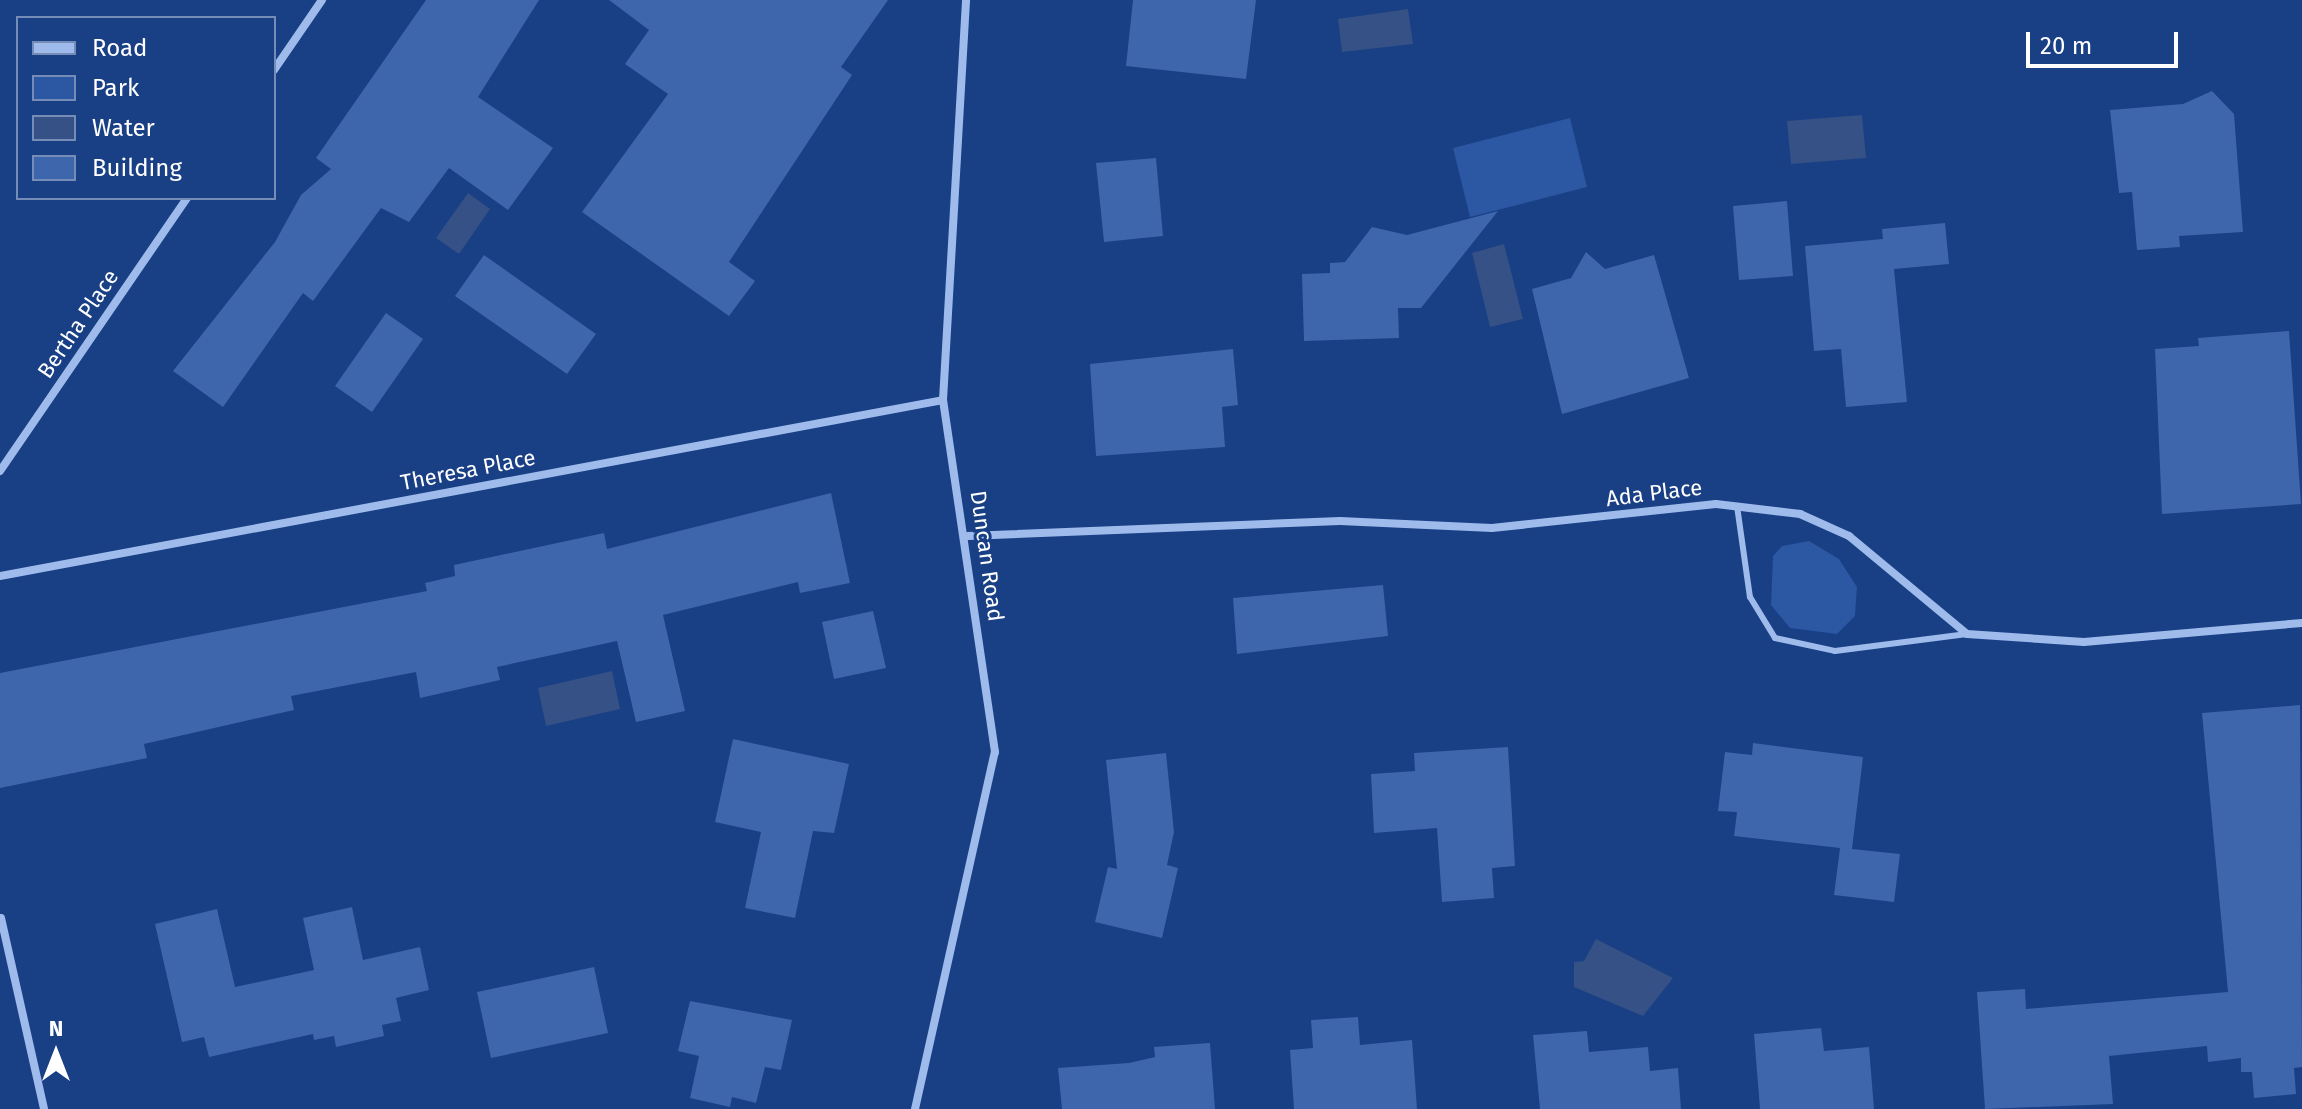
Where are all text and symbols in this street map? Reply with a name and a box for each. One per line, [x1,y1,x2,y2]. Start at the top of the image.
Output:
legend [16,16,276,200]
scale bar [2030,16,2182,66]
text: 20 m [2040,32,2092,60]
text: Road [92,34,147,62]
text: Park [92,74,139,102]
text: Water [92,114,155,142]
text: Building [92,154,182,182]
street label: Bertha Place [32,265,124,383]
street label: Theresa Place [398,444,538,496]
street label: Ada Place [1605,474,1703,512]
street label: Duncan Road [965,489,1009,623]
north arrow [16,1013,96,1093]
text: N [49,1015,63,1042]

